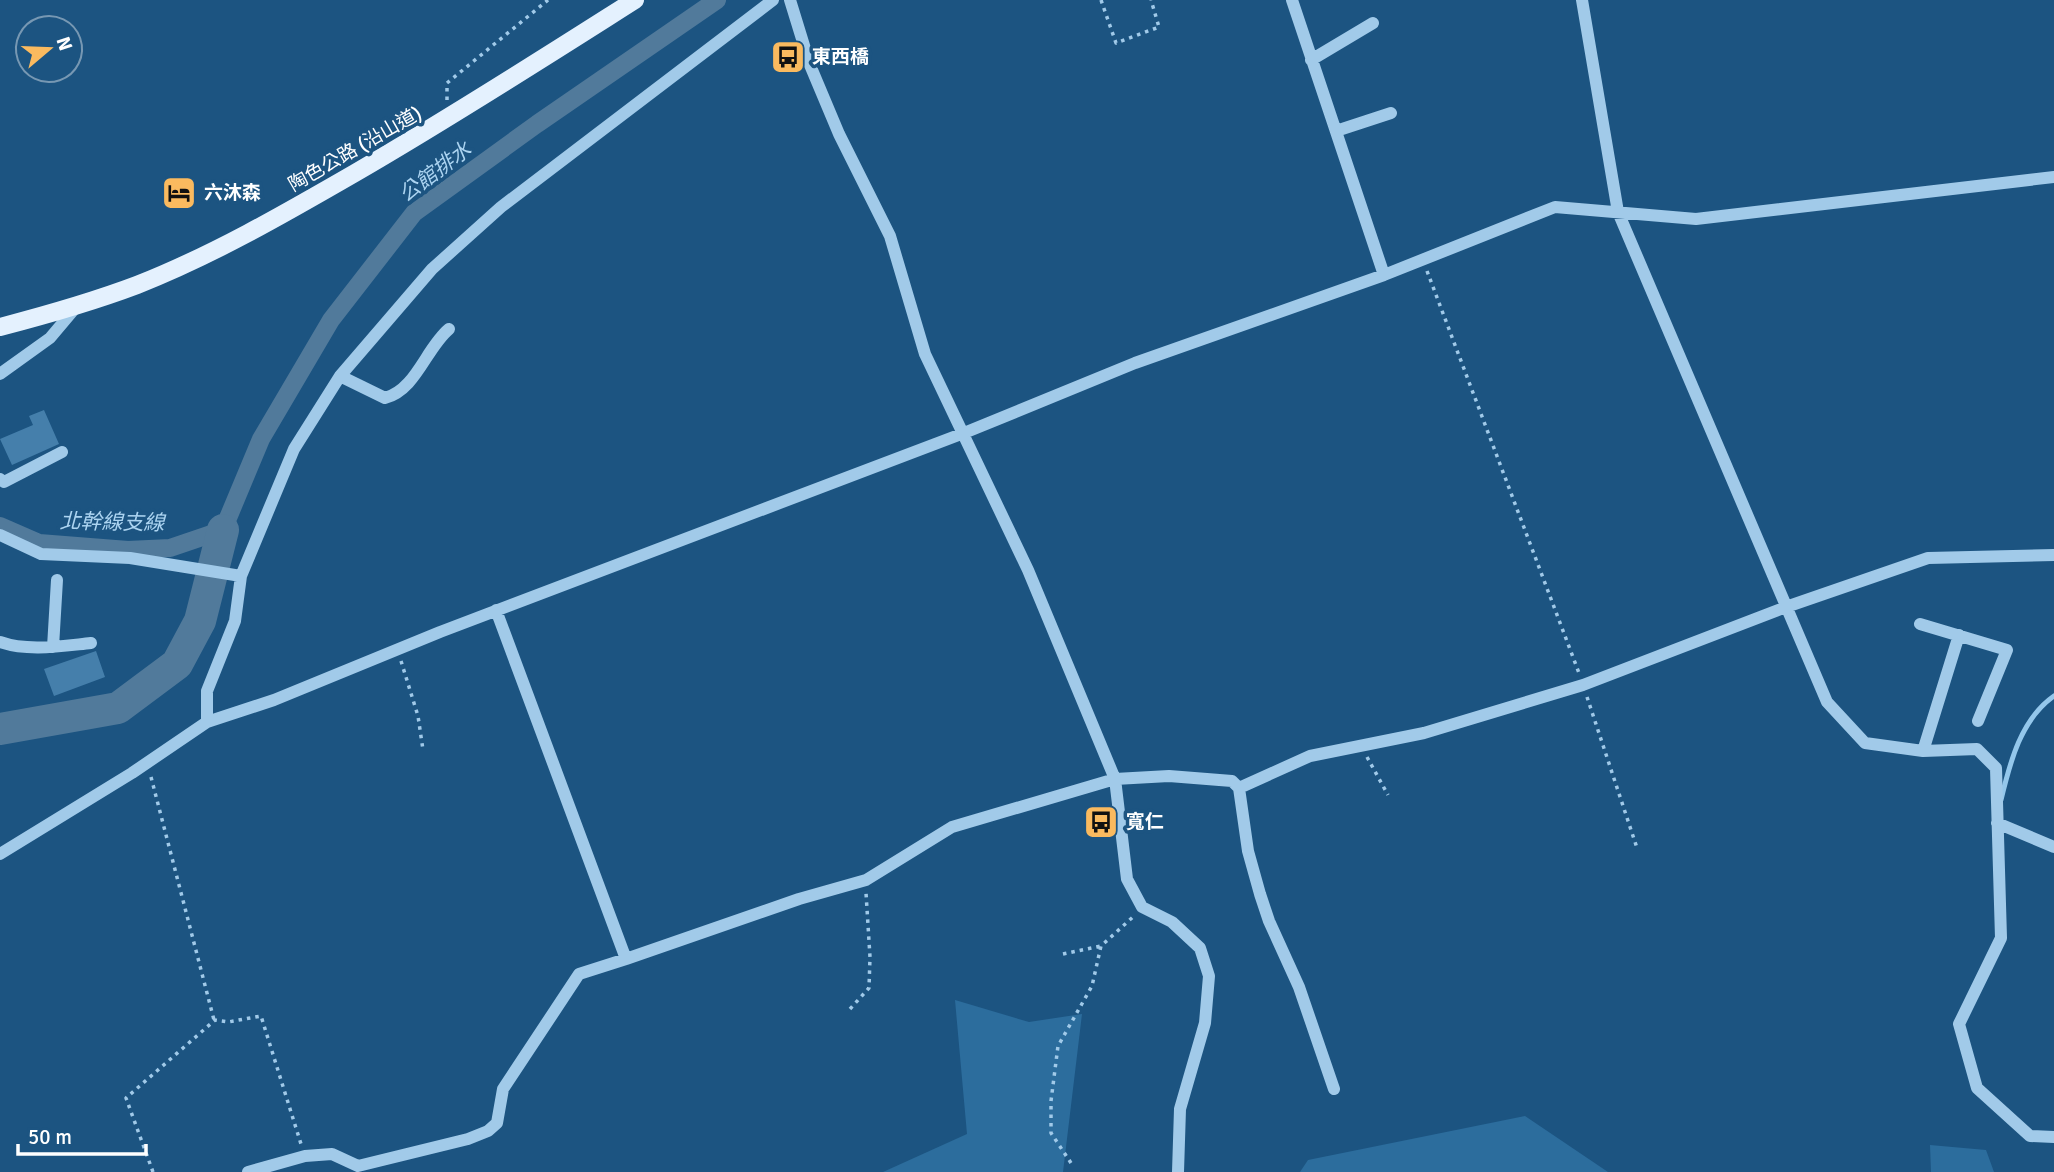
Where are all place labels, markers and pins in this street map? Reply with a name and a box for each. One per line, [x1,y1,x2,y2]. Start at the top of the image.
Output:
bus stop icon: 東西橋 [769,38,807,76]
place label: 東西橋 [812,45,869,69]
hotel icon: 六沐森 [160,174,198,212]
place label: 六沐森 [204,181,261,205]
bus stop icon: 寬仁 [1082,803,1120,841]
place label: 寬仁 [1126,810,1164,834]

